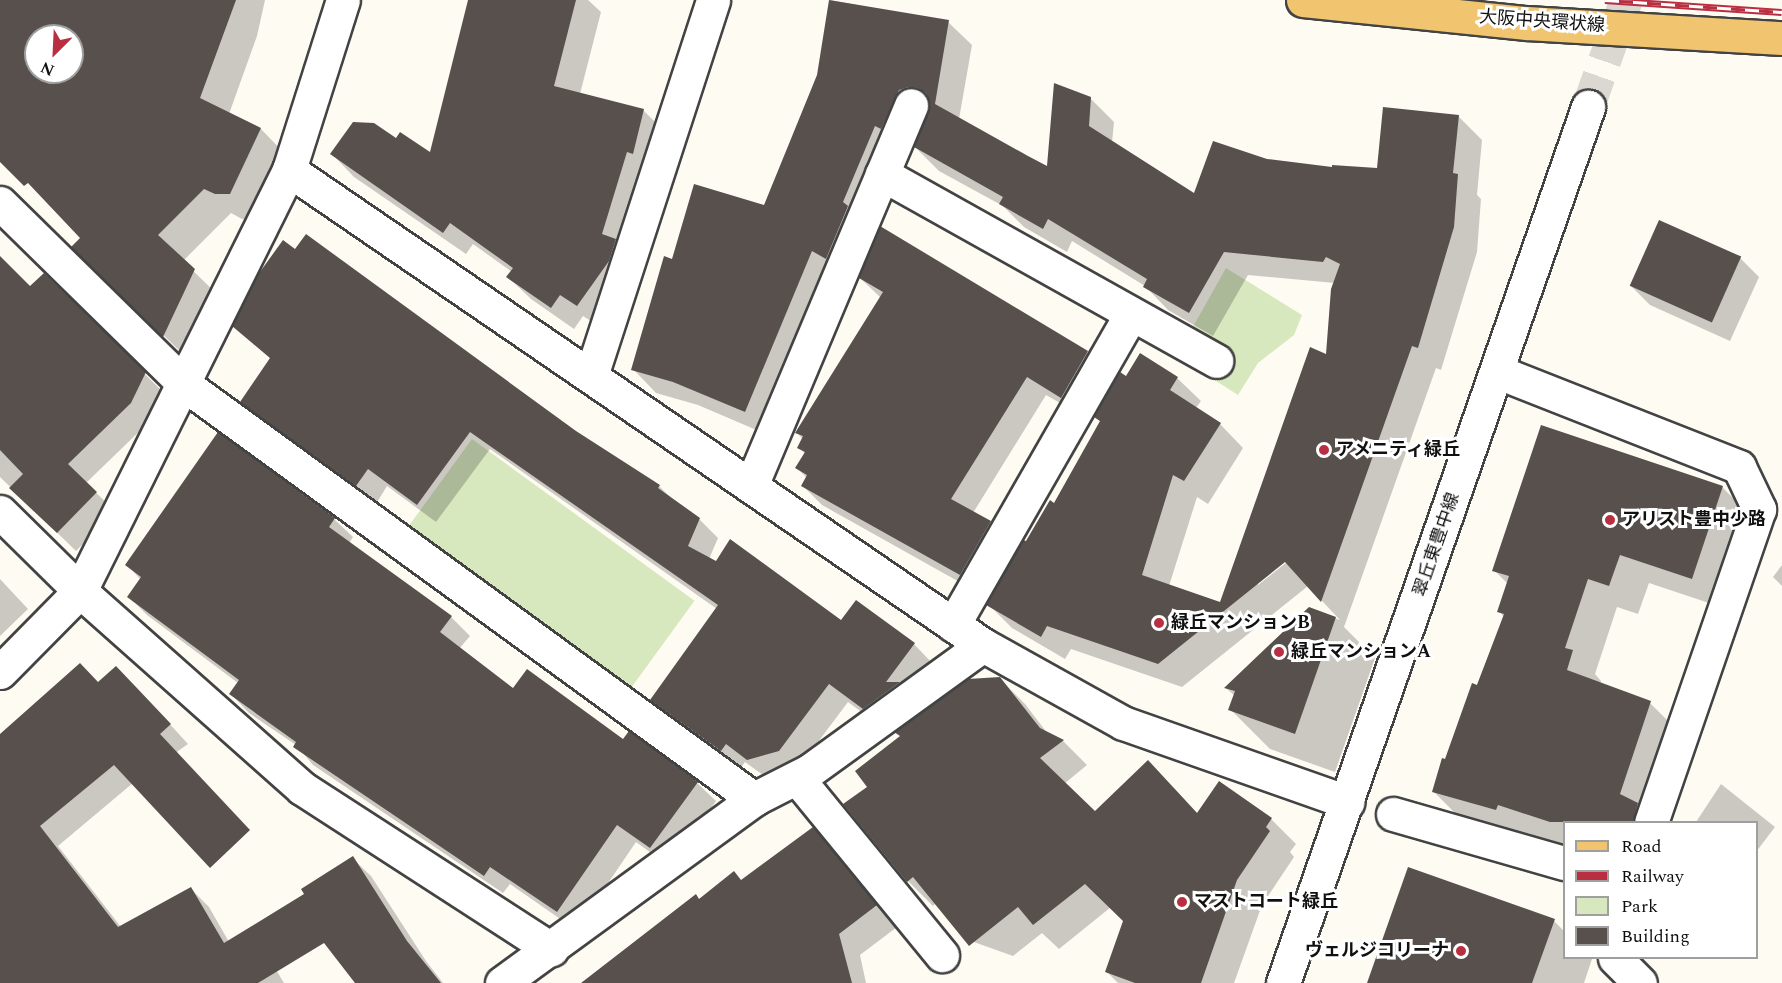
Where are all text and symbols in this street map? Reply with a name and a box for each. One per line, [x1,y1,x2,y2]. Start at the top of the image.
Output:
street label: 大阪中央環状線 [1478,7,1606,37]
north arrow [24,24,84,84]
text: N [37,55,58,82]
place label: アメニティ緑丘 [1336,439,1462,461]
marker: アメニティ緑丘 [1317,443,1331,457]
street label: 翠丘東豊中線 [1409,490,1465,600]
place label: アリスト豊中少路 [1622,509,1766,531]
marker: アリスト豊中少路 [1603,513,1617,527]
place label: 緑丘マンションB [1171,612,1310,634]
marker: 緑丘マンションB [1152,616,1166,630]
place label: 緑丘マンションA [1291,641,1431,663]
marker: 緑丘マンションA [1272,645,1286,659]
legend [1563,821,1758,959]
text: Road [1621,833,1662,860]
text: Railway [1621,863,1684,890]
place label: マストコート緑丘 [1194,891,1338,913]
text: Park [1621,893,1658,920]
marker: マストコート緑丘 [1175,895,1189,909]
text: Building [1621,923,1690,950]
place label: ヴェルジコリーナ [1305,940,1449,962]
marker: ヴェルジコリーナ [1454,944,1468,958]

